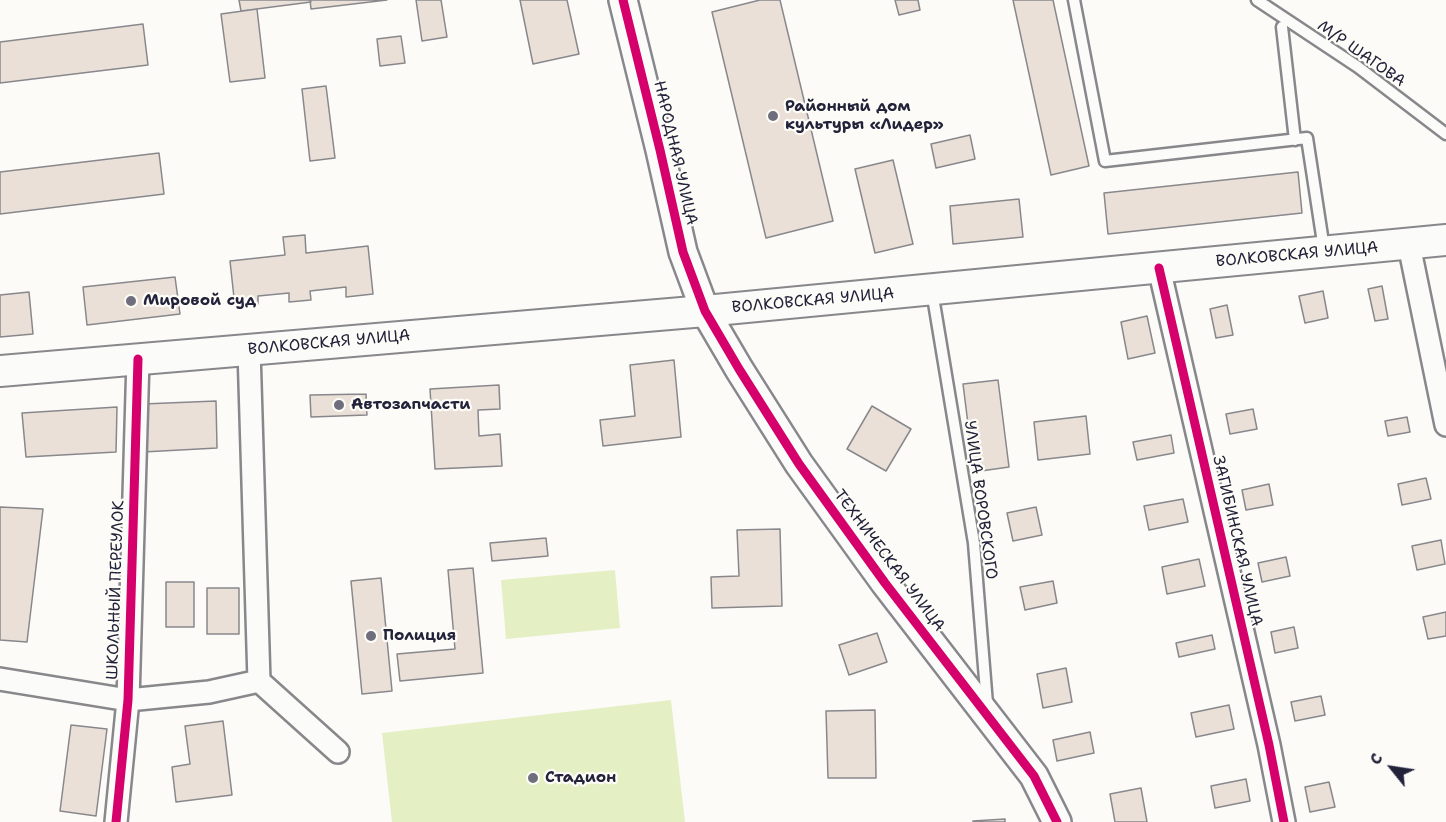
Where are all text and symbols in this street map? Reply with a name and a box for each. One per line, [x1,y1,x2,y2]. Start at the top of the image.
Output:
street label: М/Р ШАГОВА [1313,17,1409,91]
street label: НАРОДНАЯ УЛИЦА [649,79,701,227]
place label: Районный дом культуры «Лидер» [785,97,944,135]
marker: Районный дом культуры «Лидер» [766,109,780,123]
street label: ВОЛКОВСКАЯ УЛИЦА [1215,238,1379,272]
street label: ВОЛКОВСКАЯ УЛИЦА [731,284,895,318]
place label: Мировой суд [143,291,256,311]
marker: Мировой суд [124,294,138,308]
street label: ВОЛКОВСКАЯ УЛИЦА [247,326,411,360]
place label: Автозапчасти [351,395,470,415]
marker: Автозапчасти [332,398,346,412]
street label: УЛИЦА ВОРОВСКОГО [959,419,1001,581]
street label: ЗАГИБИНСКАЯ УЛИЦА [1208,454,1266,628]
street label: ТЕХНИЧЕСКАЯ УЛИЦА [829,486,949,636]
street label: ШКОЛЬНЫЙ ПЕРЕУЛОК [103,500,129,680]
place label: Полиция [383,626,456,646]
marker: Полиция [364,629,378,643]
north arrow [1362,738,1422,798]
text: С [1364,749,1388,768]
place label: Стадион [545,768,616,788]
marker: Стадион [526,771,540,785]

